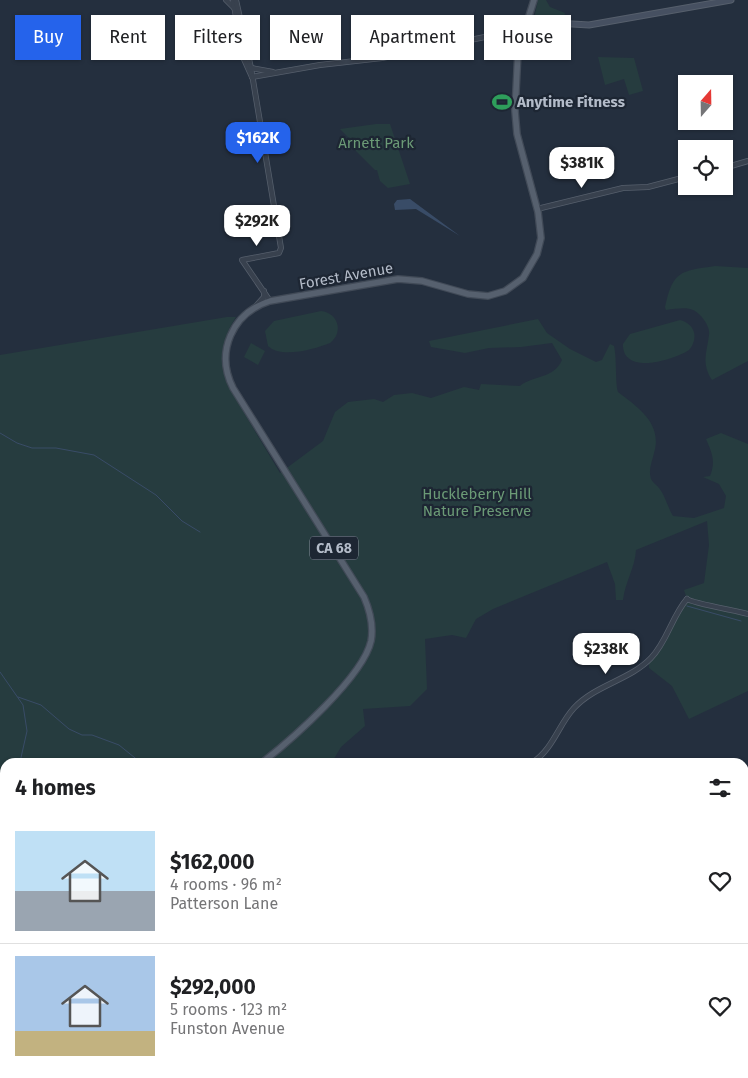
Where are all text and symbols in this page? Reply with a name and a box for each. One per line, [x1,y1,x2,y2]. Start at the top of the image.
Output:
chip: Buy [15,15,81,60]
chip: Rent [91,15,165,60]
chip: Filters [175,15,260,60]
chip: New [270,15,341,60]
chip: Apartment [351,15,474,60]
chip: House [484,15,571,60]
north arrow [678,75,732,130]
map controls [678,75,733,195]
sports icon: Anytime Fitness [491,91,513,113]
place label: Anytime Fitness [516,93,625,111]
pin: $162K [223,121,293,164]
text: $162K [237,128,279,147]
park label: Arnett Park [338,134,414,152]
button: locate [678,140,733,195]
pin: $381K [547,146,617,189]
text: $381K [560,153,604,172]
pin: $292K [222,204,292,247]
text: $292K [235,211,279,230]
street label: Forest Avenue [298,259,394,293]
park label: Huckleberry Hill Nature Preserve [422,485,532,520]
road number: CA 68 [310,536,358,560]
pin: $238K [571,632,641,675]
text: $238K [584,639,628,658]
icon: filters [706,774,734,802]
text: 4 homes [15,775,96,801]
text: $162,000 [170,849,255,875]
icon: home [55,851,115,911]
icon: heart [706,867,734,895]
text: 4 rooms · 96 m² [170,875,282,894]
text: Patterson Lane [170,894,278,913]
text: $292,000 [170,974,256,1000]
icon: home [55,976,115,1036]
icon: heart [706,992,734,1020]
text: 5 rooms · 123 m² [170,1000,287,1019]
text: Funston Avenue [170,1019,285,1038]

